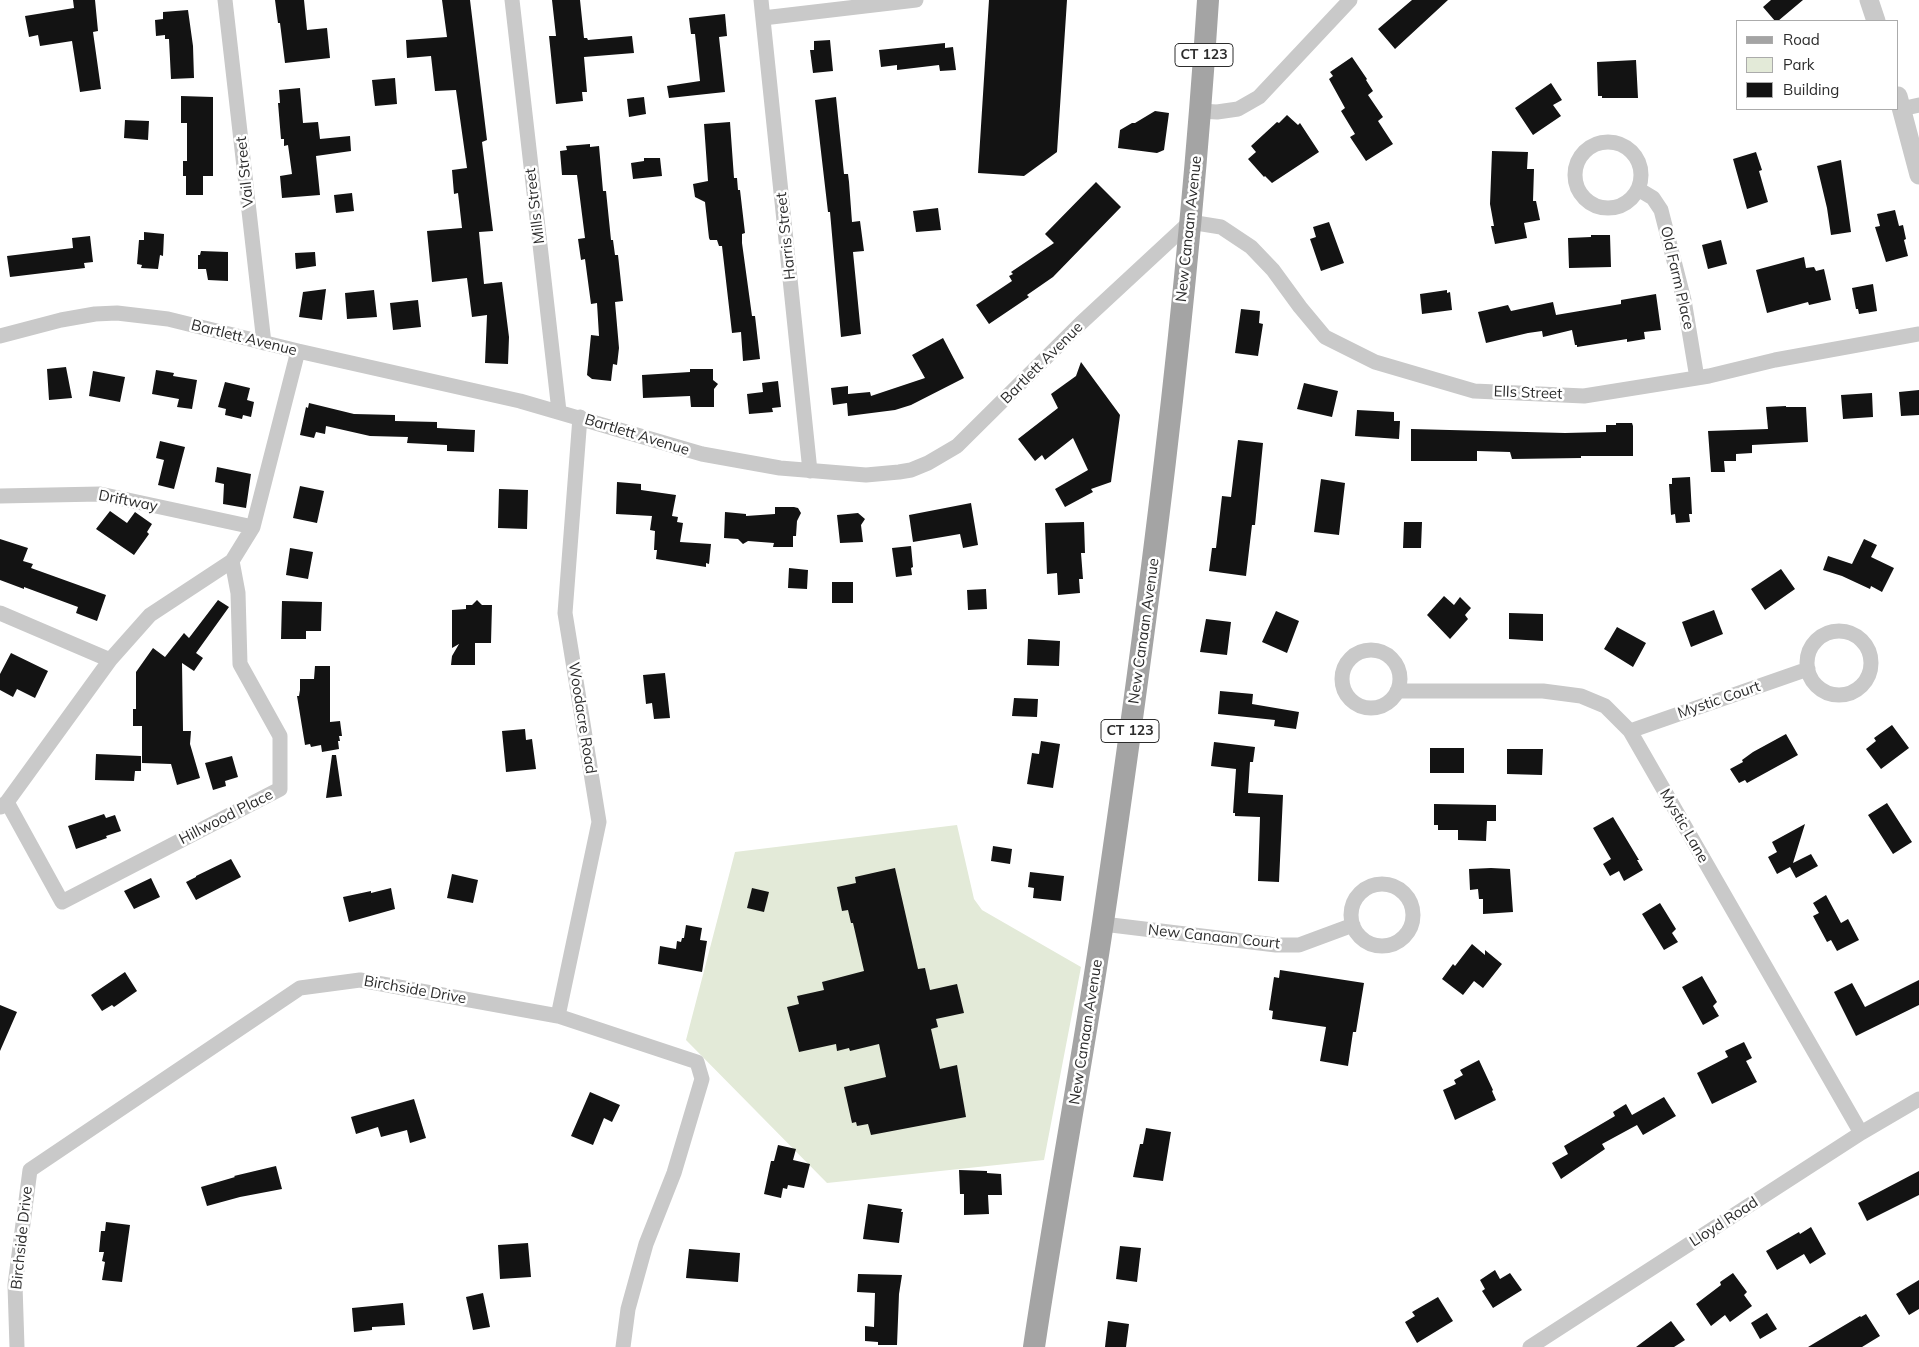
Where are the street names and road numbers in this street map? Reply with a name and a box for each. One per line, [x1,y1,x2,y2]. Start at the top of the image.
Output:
road number: CT 123 [1175,44,1233,66]
street label: Vail Street [232,136,258,208]
street label: New Canaan Avenue [1172,155,1206,303]
street label: Mills Street [521,167,549,245]
street label: Harris Street [772,191,800,281]
street label: Old Farm Place [1656,225,1698,331]
street label: Bartlett Avenue [189,316,299,360]
street label: Bartlett Avenue [997,318,1087,408]
street label: Ells Street [1493,383,1563,403]
street label: Bartlett Avenue [582,411,692,459]
street label: Driftway [97,486,159,516]
street label: New Canaan Avenue [1125,557,1163,705]
street label: Woodacre Road [564,661,600,775]
street label: Mystic Court [1675,677,1763,723]
road number: CT 123 [1101,719,1159,742]
street label: Hillwood Place [176,786,276,848]
street label: Mystic Lane [1656,786,1712,866]
street label: New Canaan Court [1147,921,1281,953]
street label: New Canaan Avenue [1066,958,1106,1106]
street label: Birchside Drive [362,972,468,1008]
street label: Birchside Drive [8,1186,36,1290]
street label: Lloyd Road [1686,1193,1762,1251]

